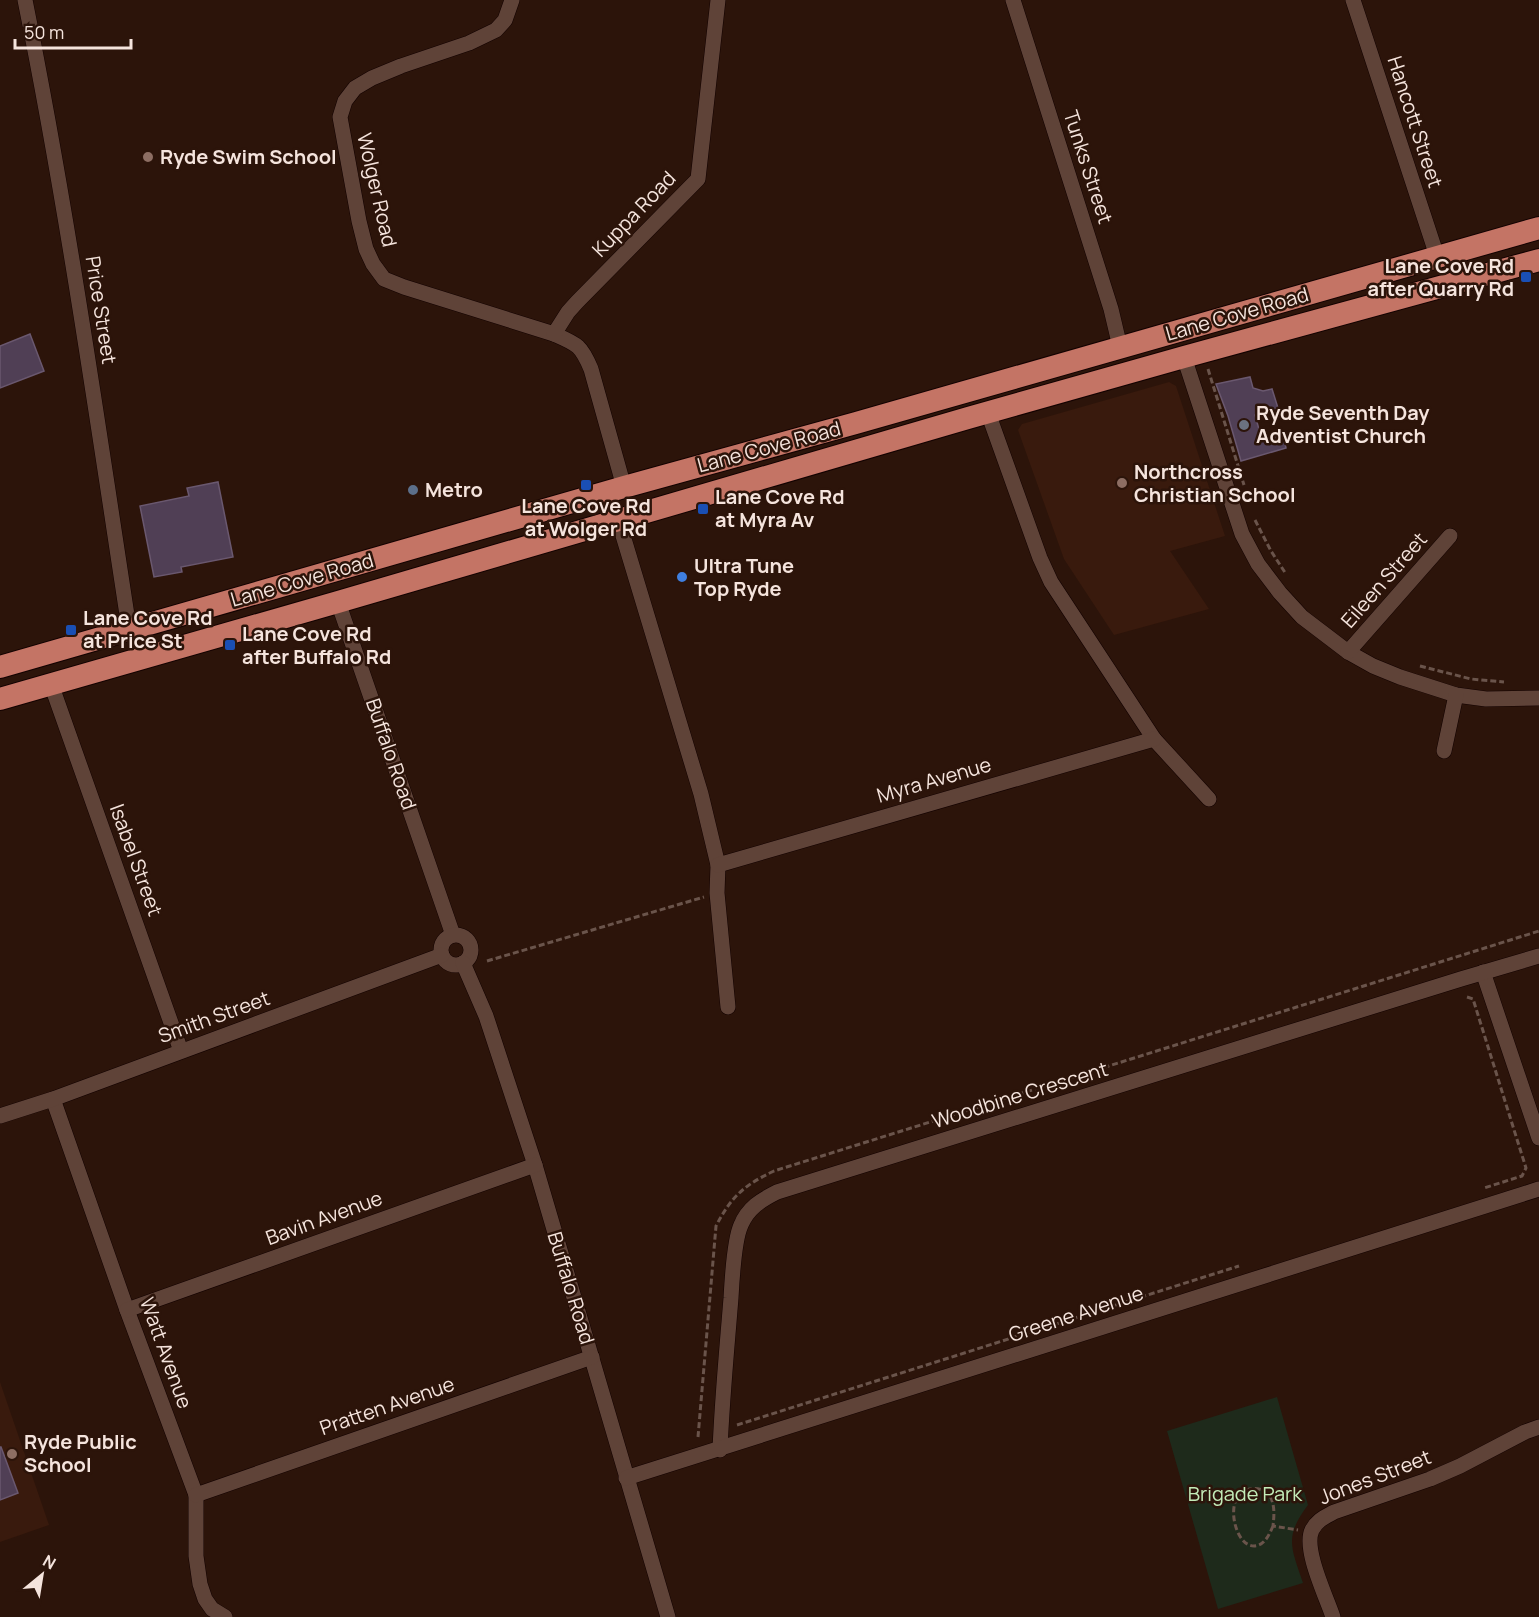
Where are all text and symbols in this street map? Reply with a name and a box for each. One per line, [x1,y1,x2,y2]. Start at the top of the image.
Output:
scale bar [15,12,130,50]
text: 50 m [24,20,64,44]
street label: Hancott Street [1381,53,1449,191]
street label: Tunks Street [1057,107,1119,227]
street label: Wolger Road [351,130,404,250]
place label: Ryde Swim School [160,143,337,170]
marker: Ryde Swim School [141,150,155,164]
street label: Kuppa Road [586,165,681,262]
place label: Lane Cove Rd after Quarry Rd [1367,252,1514,302]
street label: Price Street [80,254,123,366]
marker: Lane Cove Rd after Quarry Rd [1519,270,1533,284]
street label: Lane Cove Road [1162,280,1311,347]
place label: Ryde Seventh Day Adventist Church [1256,399,1430,449]
street label: Lane Cove Road [694,414,844,479]
marker: Ryde Seventh Day Adventist Church [1237,418,1251,432]
place label: Northcross Christian School [1134,458,1296,508]
place label: Metro [425,476,483,503]
marker: Northcross Christian School [1115,476,1129,490]
marker: Lane Cove Rd at Wolger Rd [579,478,593,492]
marker: Metro [406,483,420,497]
place label: Lane Cove Rd at Myra Av [715,483,845,533]
place label: Lane Cove Rd at Wolger Rd [521,492,651,542]
marker: Lane Cove Rd at Myra Av [696,502,710,516]
street label: Eileen Street [1335,526,1433,633]
street label: Lane Cove Road [227,546,376,613]
place label: Ultra Tune Top Ryde [694,552,794,602]
marker: Ultra Tune Top Ryde [675,570,689,584]
place label: Lane Cove Rd at Price St [83,604,213,654]
place label: Lane Cove Rd after Buffalo Rd [242,620,391,670]
marker: Lane Cove Rd at Price St [64,623,78,637]
marker: Lane Cove Rd after Buffalo Rd [223,638,237,652]
street label: Buffalo Road [360,695,423,813]
street label: Myra Avenue [874,750,994,809]
street label: Isabel Street [104,800,169,920]
street label: Smith Street [154,984,273,1049]
street label: Woodbine Crescent [929,1055,1111,1134]
street label: Bavin Avenue [262,1184,386,1251]
street label: Buffalo Road [542,1228,601,1347]
street label: Greene Avenue [1005,1279,1147,1348]
street label: Watt Avenue [134,1294,199,1412]
street label: Pratten Avenue [316,1370,458,1441]
place label: Ryde Public School [24,1428,137,1478]
street label: Jones Street [1315,1443,1435,1510]
marker: Ryde Public School [5,1447,19,1461]
park label: Brigade Park [1188,1480,1303,1507]
north arrow [12,1545,72,1605]
text: N [39,1550,60,1574]

